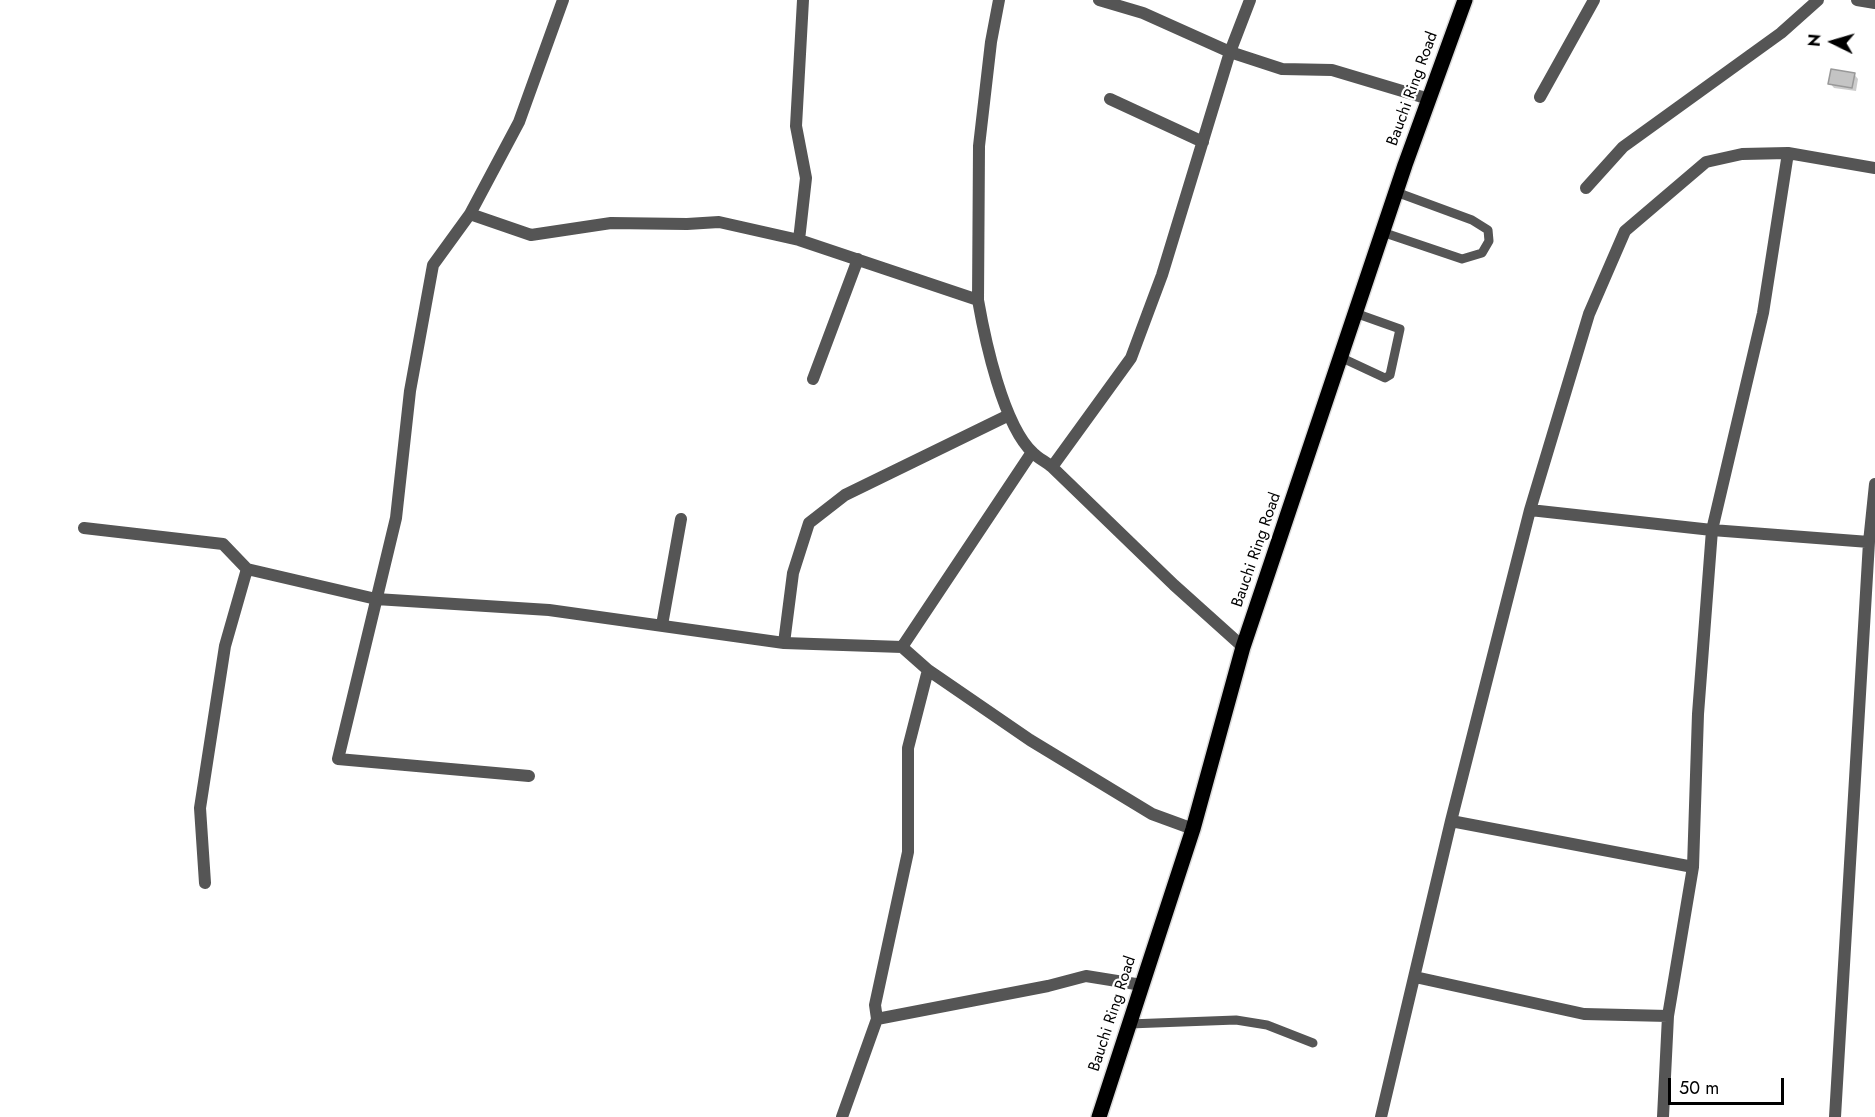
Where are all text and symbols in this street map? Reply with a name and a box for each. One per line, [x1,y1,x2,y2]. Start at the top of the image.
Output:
north arrow [1803,12,1863,72]
street label: Bauchi Ring Road [1383,29,1443,149]
text: N [1803,33,1827,48]
street label: Bauchi Ring Road [1228,490,1286,610]
street label: Bauchi Ring Road [1085,954,1141,1074]
scale bar [1671,1066,1786,1104]
text: 50 m [1679,1075,1719,1101]

